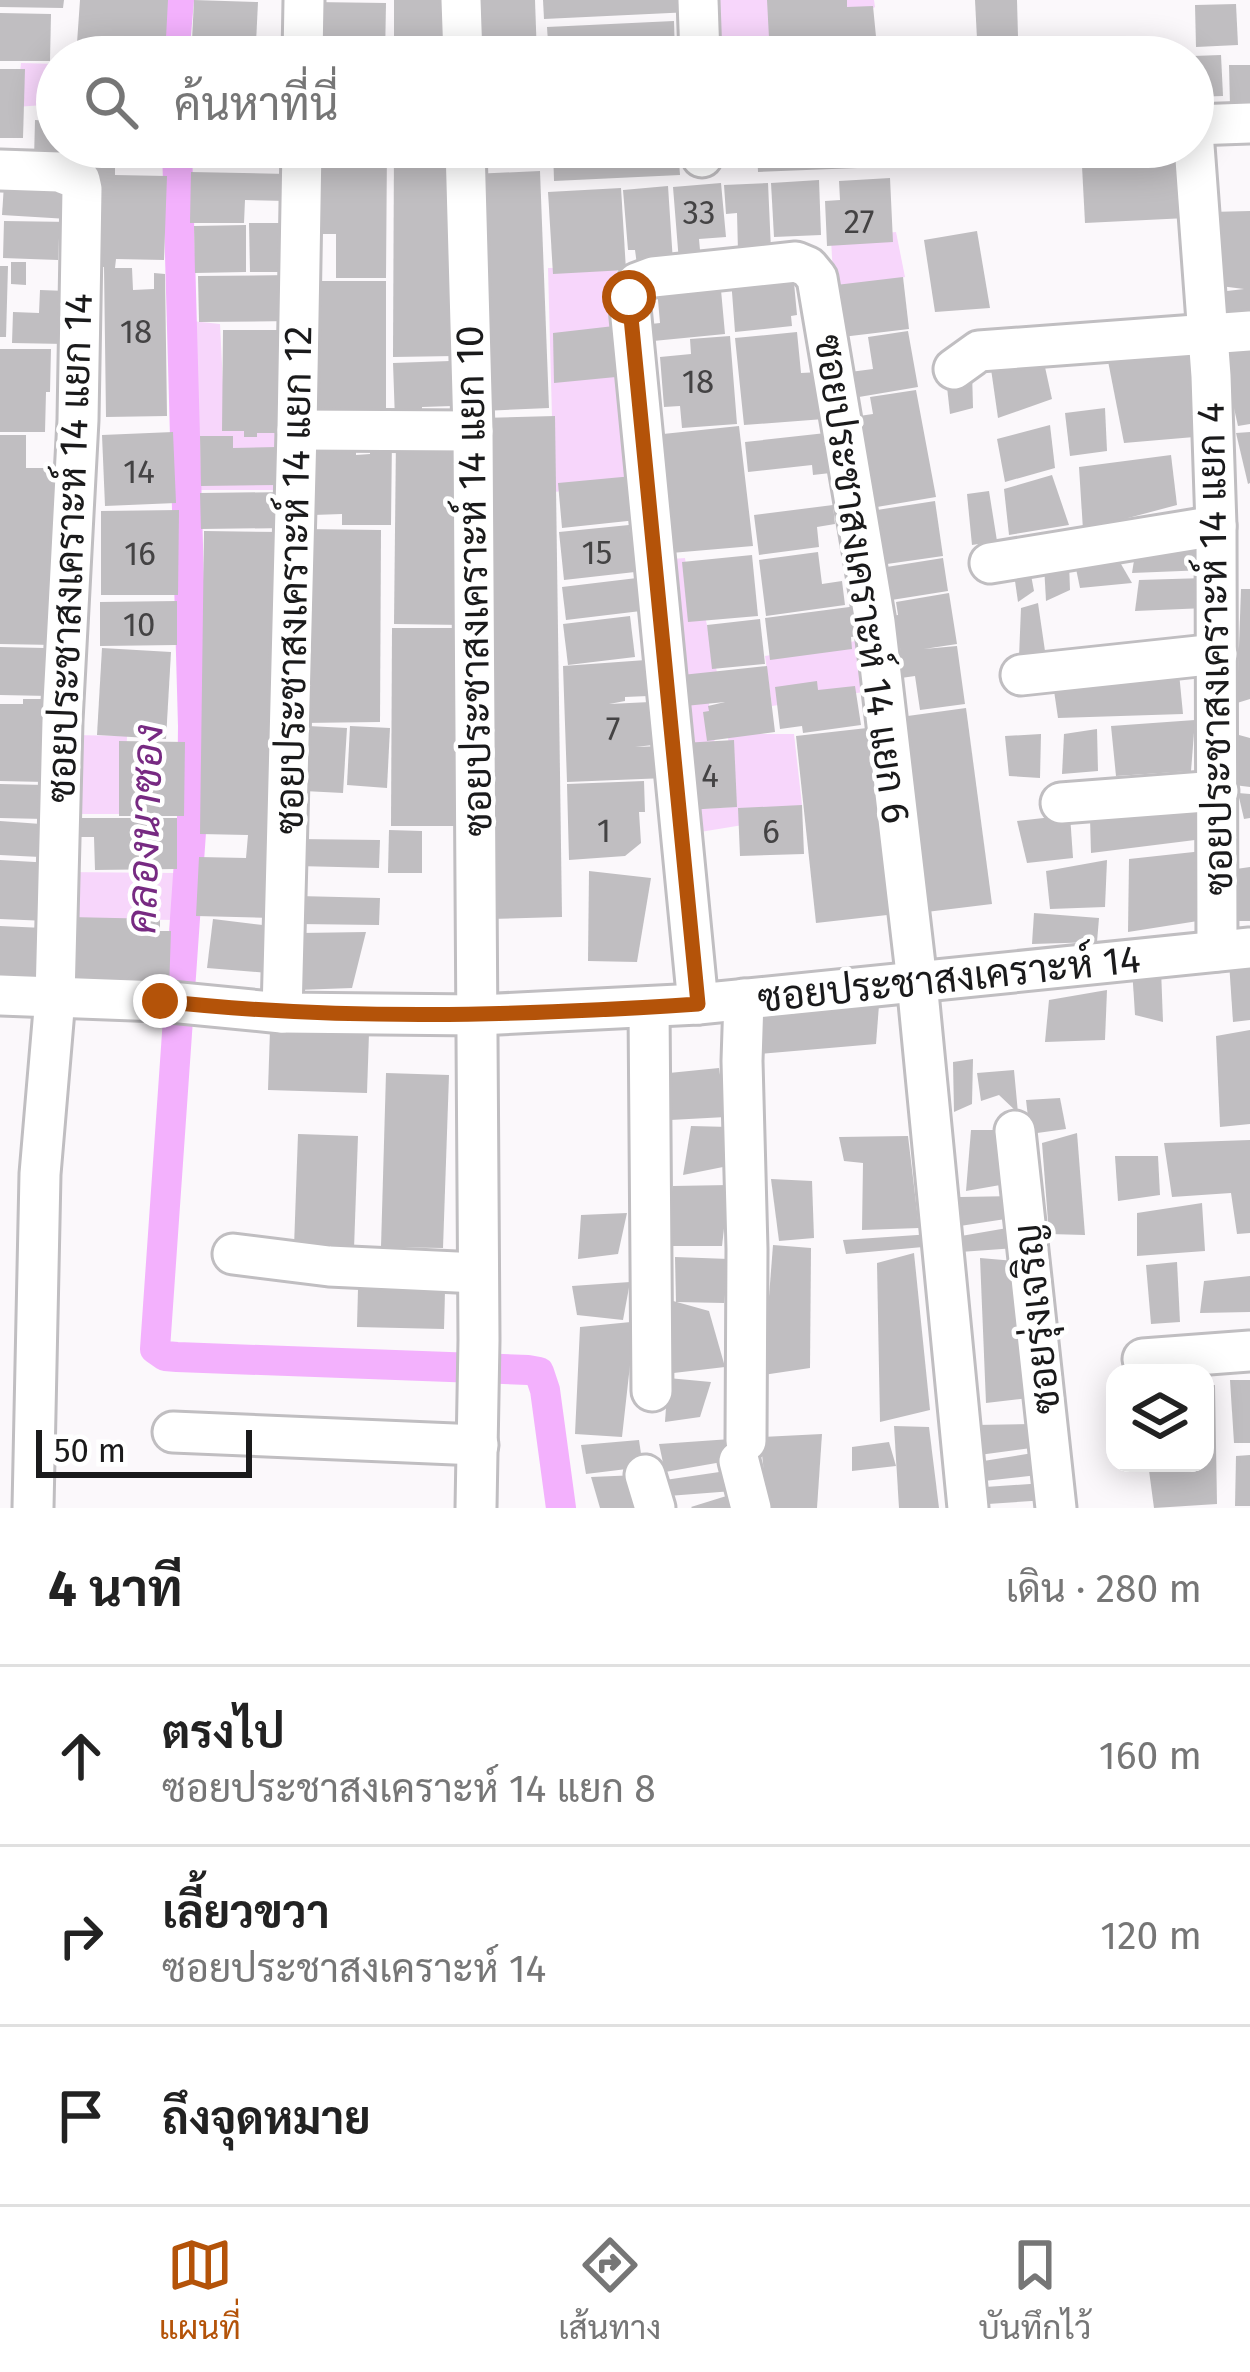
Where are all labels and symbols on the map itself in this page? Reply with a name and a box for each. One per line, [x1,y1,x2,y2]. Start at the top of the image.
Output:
house number: 33 [683,193,715,233]
house number: 27 [844,202,874,242]
route start [602,270,656,324]
street label: ซอยประชาสงเคราะห์ 14 แยก 14 [36,292,102,804]
house number: 18 [120,312,152,352]
street label: ซอยประชาสงเคราะห์ 14 แยก 12 [265,325,321,835]
street label: ซอยประชาสงเคราะห์ 14 แยก 10 [445,325,501,837]
street label: ซอยประชาสงเคราะห์ 14 แยก 6 [805,331,921,827]
house number: 18 [682,362,714,402]
street label: ซอยประชาสงเคราะห์ 14 แยก 4 [1186,402,1242,896]
house number: 14 [123,452,155,492]
house number: 15 [582,533,612,573]
house number: 16 [124,534,156,574]
house number: 10 [123,605,155,645]
house number: 7 [606,709,620,749]
water label: คลองนาซอง [116,723,174,935]
house number: 4 [701,756,719,796]
house number: 1 [597,811,611,851]
house number: 6 [762,812,780,852]
street label: ซอยประชาสงเคราะห์ 14 [755,934,1143,1022]
route end [133,974,187,1028]
street label: ซอยรุ่งเจริญ [1004,1221,1073,1416]
scale bar [36,1424,252,1477]

